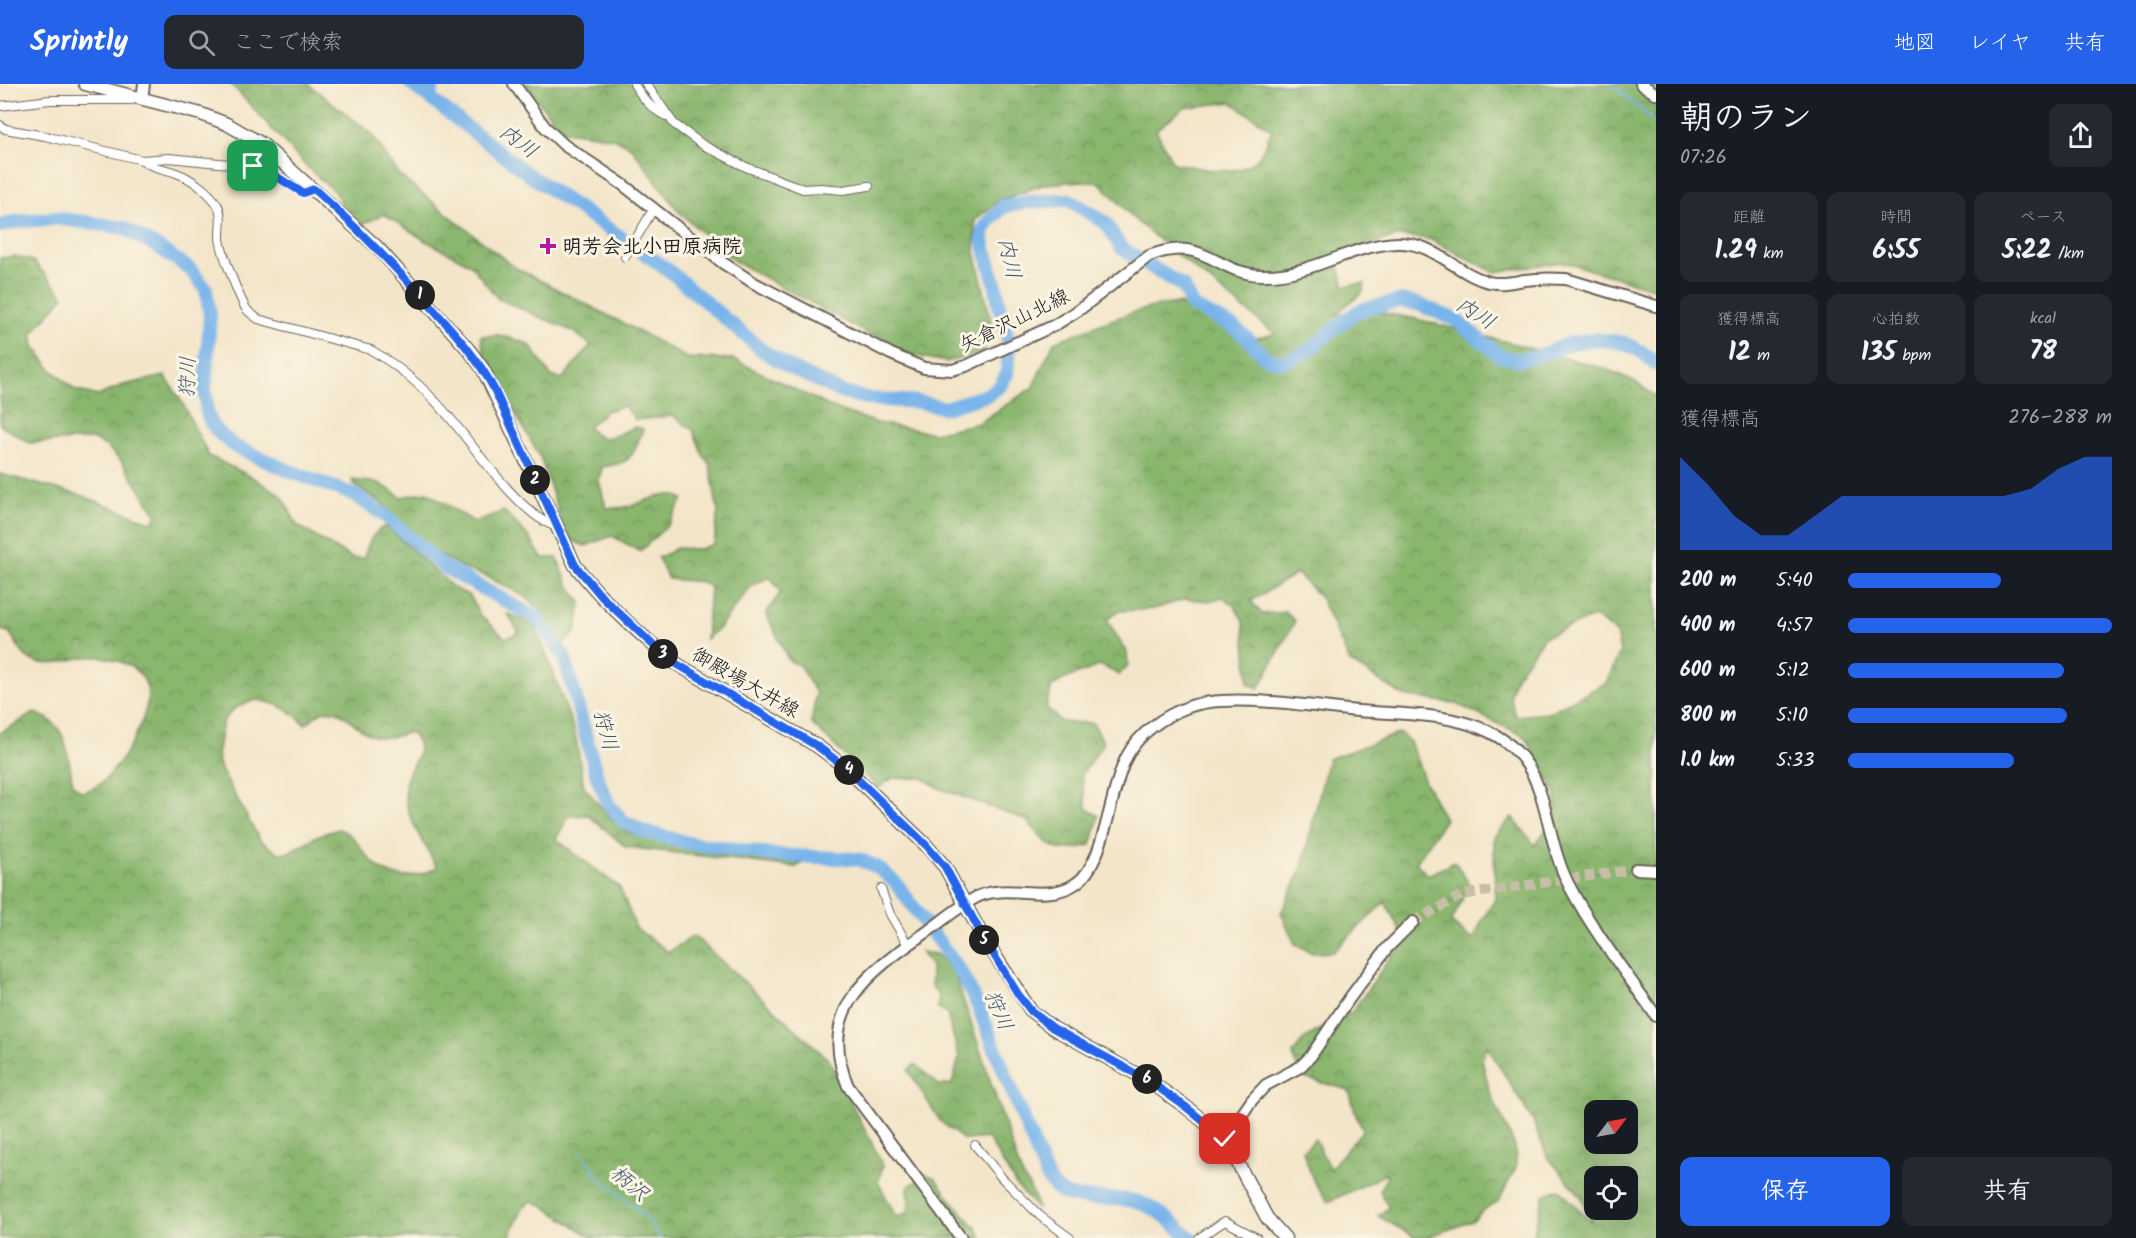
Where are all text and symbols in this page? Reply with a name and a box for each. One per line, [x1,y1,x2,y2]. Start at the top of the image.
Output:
search box [164,15,584,69]
text: Sprintly [30,20,128,65]
icon: search [185,26,218,59]
text: ここで検索 [233,26,343,61]
text: 地図 [1894,27,1936,60]
text: レイヤ [1969,27,2031,60]
text: 共有 [2064,27,2106,60]
text: 朝のラン [1680,93,1812,146]
button: share [2049,104,2112,167]
water label: 内川 [491,116,545,168]
pin [227,140,278,191]
text: 07:26 [1680,142,1727,174]
icon: arrive [236,149,269,182]
text: 距離 [1733,205,1765,230]
text: 時間 [1880,205,1912,230]
text: ペース [2019,205,2067,230]
text: 1.29 [1715,230,1757,272]
text: 6:55 [1873,230,1919,272]
text: 5:22 [2002,230,2052,272]
place label: 明芳会北小田原病院 [562,232,742,264]
water label: 内川 [988,234,1029,282]
marker: 明芳会北小田原病院 [539,237,557,255]
text: km [1757,241,1783,266]
text: /km [2052,241,2084,266]
pin: 1 [405,280,435,310]
street label: 矢倉沢山北線 [954,281,1076,362]
text: 1 [418,282,422,307]
water label: 内川 [1449,289,1502,340]
text: kcal [2030,306,2056,331]
text: 獲得標高 [1717,307,1781,332]
text: 心拍数 [1872,307,1920,332]
text: 78 [2029,331,2057,373]
text: 12 [1728,332,1751,374]
text: 135 [1861,332,1896,374]
text: m [1751,343,1770,368]
text: bpm [1896,343,1931,368]
water label: 狩川 [171,355,206,399]
text: 276–288 m [2008,402,2112,434]
text: 獲得標高 [1680,404,1760,436]
pin: 2 [520,465,550,495]
text: 2 [530,467,540,492]
text: 200 m [1680,565,1736,597]
text: 5:40 [1776,565,1813,597]
text: 400 m [1680,610,1736,642]
text: 4:57 [1776,610,1812,642]
pin: 3 [648,639,678,669]
street label: 御殿場大井線 [685,640,805,728]
text: 3 [659,641,667,666]
text: 600 m [1680,655,1735,687]
text: 5:12 [1776,655,1810,687]
text: 800 m [1680,700,1736,732]
text: 5:10 [1776,700,1808,732]
water label: 狩川 [583,706,626,755]
text: 1.0 km [1680,745,1735,777]
text: 5:33 [1776,745,1815,777]
pin: 4 [834,755,864,785]
text: 4 [845,757,853,782]
pin: 5 [969,925,999,955]
text: 5 [980,927,988,952]
water label: 狩川 [974,985,1021,1036]
pin: 6 [1132,1064,1162,1094]
text: 6 [1143,1066,1151,1091]
north arrow [1584,1100,1638,1154]
map controls [1584,1100,1638,1220]
pin [1199,1113,1250,1164]
icon: check [1208,1122,1241,1155]
button: 保存 [1680,1157,1890,1226]
button: 共有 [1902,1157,2112,1226]
water label: 柄沢 [602,1158,656,1211]
button: locate [1584,1166,1638,1220]

